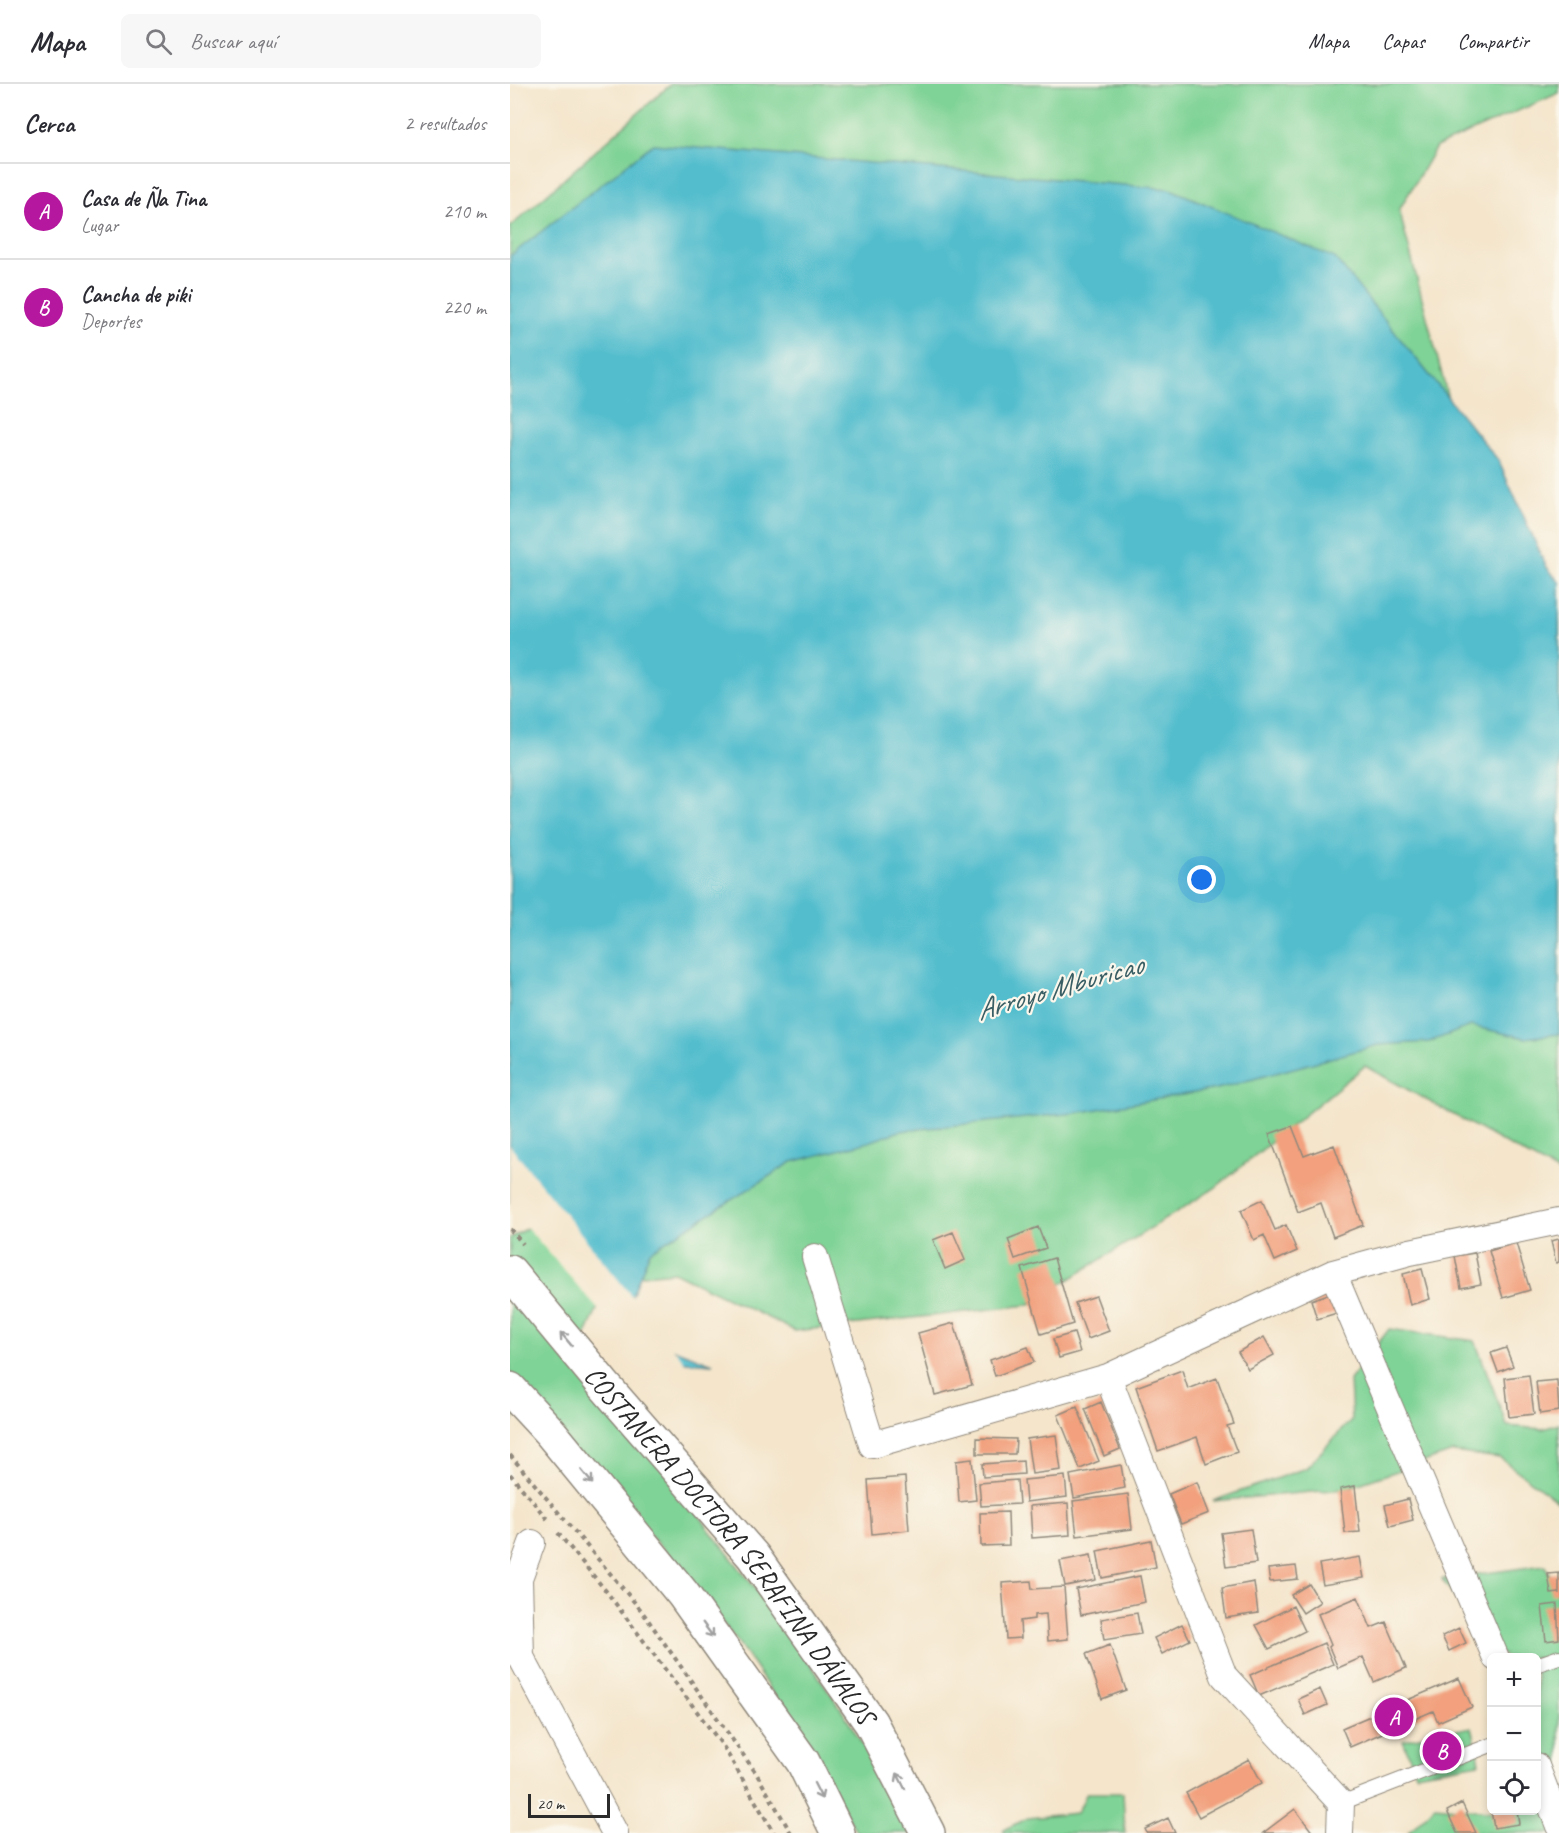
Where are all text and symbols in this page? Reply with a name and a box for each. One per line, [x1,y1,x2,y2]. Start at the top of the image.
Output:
search box [121,14,541,68]
text: Mapa [30,24,85,59]
icon: search [142,25,175,58]
text: Buscar aquí [190,27,276,55]
text: Mapa [1308,28,1349,54]
text: Capas [1382,28,1425,54]
text: Compartir [1458,28,1529,54]
text: Cerca [24,107,74,140]
text: 2 resultados [404,111,486,136]
text: Casa de Ña Tina [81,185,206,213]
text: A [38,199,49,224]
text: 210 m [443,199,486,224]
text: Lugar [81,213,118,238]
text: Cancha de piki [81,281,191,309]
text: B [38,295,49,320]
text: 220 m [443,295,486,320]
text: Deportes [81,309,141,334]
your location [1187,865,1216,894]
water label: Arroyo Mburicao [971,944,1150,1029]
one-way arrow [559,1331,572,1347]
street label: COSTANERA DOCTORA SERAFINA DÁVALOS [577,1358,886,1734]
one-way arrow [580,1469,594,1484]
one-way arrow [702,1621,714,1637]
map controls [1487,1653,1541,1815]
button: + [1487,1653,1541,1707]
pin: A [1374,1694,1414,1740]
button: − [1487,1707,1541,1761]
pin: B [1422,1728,1462,1774]
button: locate [1487,1761,1541,1815]
one-way arrow [895,1773,907,1790]
one-way arrow [812,1782,824,1800]
scale bar [528,1791,610,1818]
text: 20 m [537,1794,564,1814]

